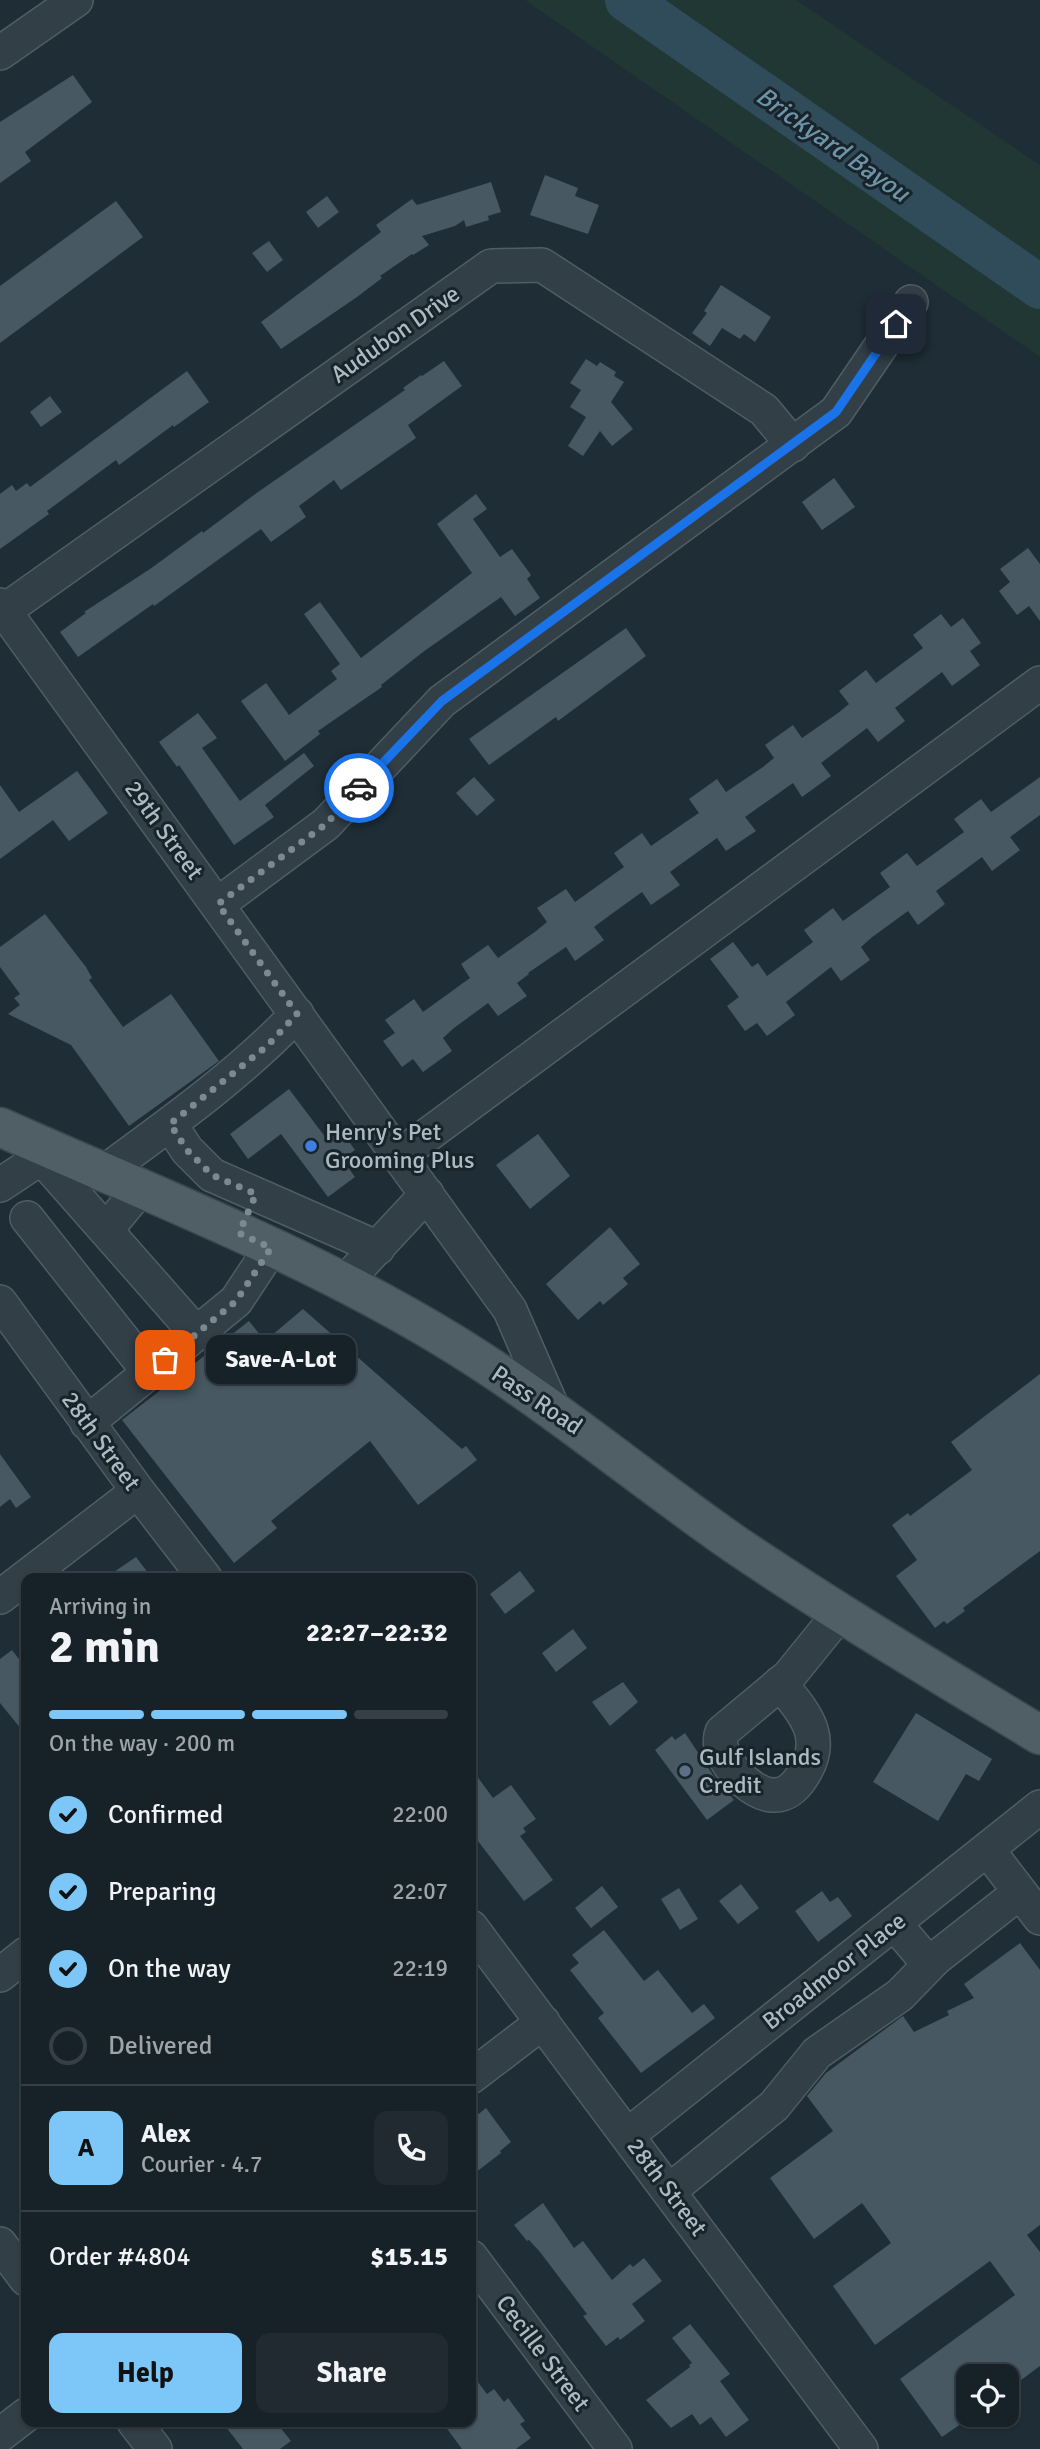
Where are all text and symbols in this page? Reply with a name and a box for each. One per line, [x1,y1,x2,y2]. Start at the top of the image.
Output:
water label: Brickyard Bayou [750,80,917,210]
street label: Audubon Drive [325,279,465,389]
pin [866,294,926,354]
icon: home [877,305,915,343]
courier [324,753,394,823]
icon: car [340,769,378,807]
street label: 29th Street [118,775,210,885]
place label: Henry's Pet Grooming Plus [325,1117,474,1175]
marker: Henry's Pet Grooming Plus [303,1138,319,1154]
pin [135,1330,195,1390]
callout: Save-A-Lot [207,1336,358,1384]
icon: bag [146,1341,184,1379]
text: Save-A-Lot [226,1345,336,1374]
street label: Pass Road [486,1359,588,1441]
street label: 28th Street [55,1386,147,1496]
text: Arriving in [49,1592,151,1621]
text: 22:27–22:32 [306,1617,448,1649]
text: 2 min [49,1619,160,1675]
text: On the way · 200 m [49,1729,235,1758]
place label: Gulf Islands Credit [699,1742,821,1800]
marker: Gulf Islands Credit [677,1763,693,1779]
icon: check [49,1796,87,1834]
text: Confirmed [108,1799,223,1831]
text: 22:00 [392,1800,448,1829]
icon: check [49,1873,87,1911]
text: Preparing [108,1876,216,1908]
text: 22:07 [392,1877,448,1906]
street label: Broadmoor Place [756,1906,912,2036]
icon: check [49,1950,87,1988]
text: On the way [108,1953,231,1985]
text: 22:19 [392,1954,448,1983]
text: Delivered [108,2030,213,2062]
button: phone [374,2111,448,2185]
text: Alex [141,2118,191,2150]
text: A [78,2132,94,2164]
street label: 28th Street [620,2132,714,2242]
text: Courier · 4.7 [141,2150,262,2179]
text: Order #4804 [49,2241,190,2273]
text: $15.15 [370,2241,448,2273]
street label: Cecille Street [490,2289,596,2417]
button: Help [49,2333,242,2413]
button: Share [256,2333,448,2413]
map controls [956,2364,1019,2427]
button: locate [956,2364,1019,2427]

